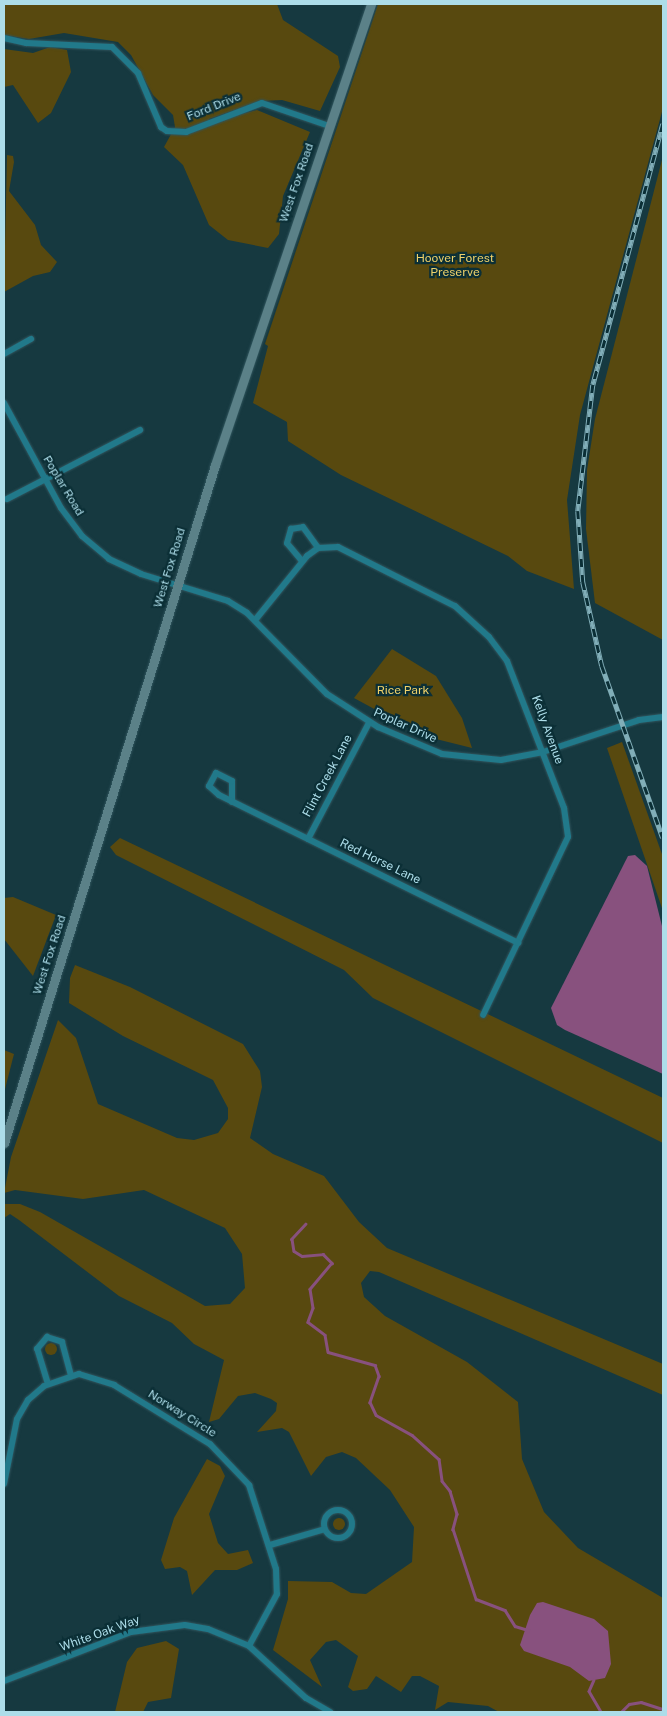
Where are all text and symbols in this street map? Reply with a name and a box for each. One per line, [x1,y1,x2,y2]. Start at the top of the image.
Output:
street label: Ford Drive [185,90,243,124]
street label: West Fox Road [277,142,317,224]
park label: Hoover Forest Preserve [416,252,494,280]
street label: Poplar Road [39,453,87,519]
street label: West Fox Road [151,526,189,610]
park label: Rice Park [377,684,429,698]
street label: Kelly Avenue [528,694,566,766]
street label: Poplar Drive [371,706,439,746]
street label: Flint Creek Lane [300,732,356,820]
street label: Red Horse Lane [337,836,423,888]
street label: West Fox Road [30,913,70,997]
street label: Norway Circle [145,1387,219,1441]
street label: White Oak Way [58,1613,142,1655]

